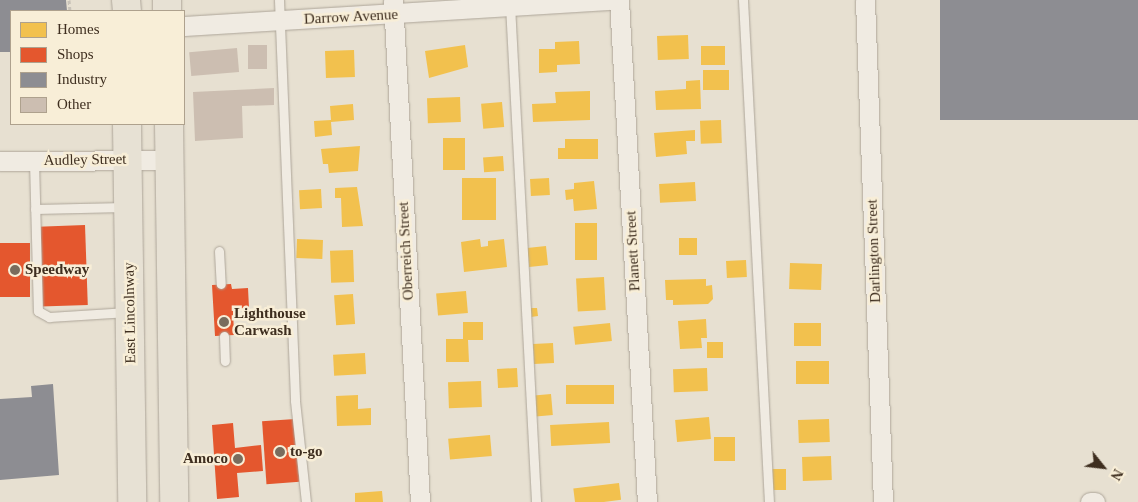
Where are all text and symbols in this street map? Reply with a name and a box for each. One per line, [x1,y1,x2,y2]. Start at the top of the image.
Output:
street label: Darrow Avenue [303,6,399,28]
legend [10,10,185,125]
text: Homes [57,21,100,37]
text: Shops [57,46,94,62]
text: Industry [57,71,107,87]
text: Other [57,96,91,112]
street label: Audley Street [43,150,127,170]
street label: Darlington Street [863,199,885,303]
street label: Oberreich Street [394,201,418,301]
street label: Planett Street [622,210,644,292]
place label: Speedway [25,261,89,279]
street label: East Lincolnway [120,262,140,364]
marker: Speedway [9,264,21,276]
place label: Lighthouse Carwash [234,304,306,339]
marker: Lighthouse Carwash [218,316,230,328]
north arrow [1078,442,1128,492]
place label: to-go [290,443,322,461]
marker: to-go [274,446,286,458]
place label: Amoco [183,450,228,468]
marker: Amoco [232,453,244,465]
text: N [1108,466,1126,483]

